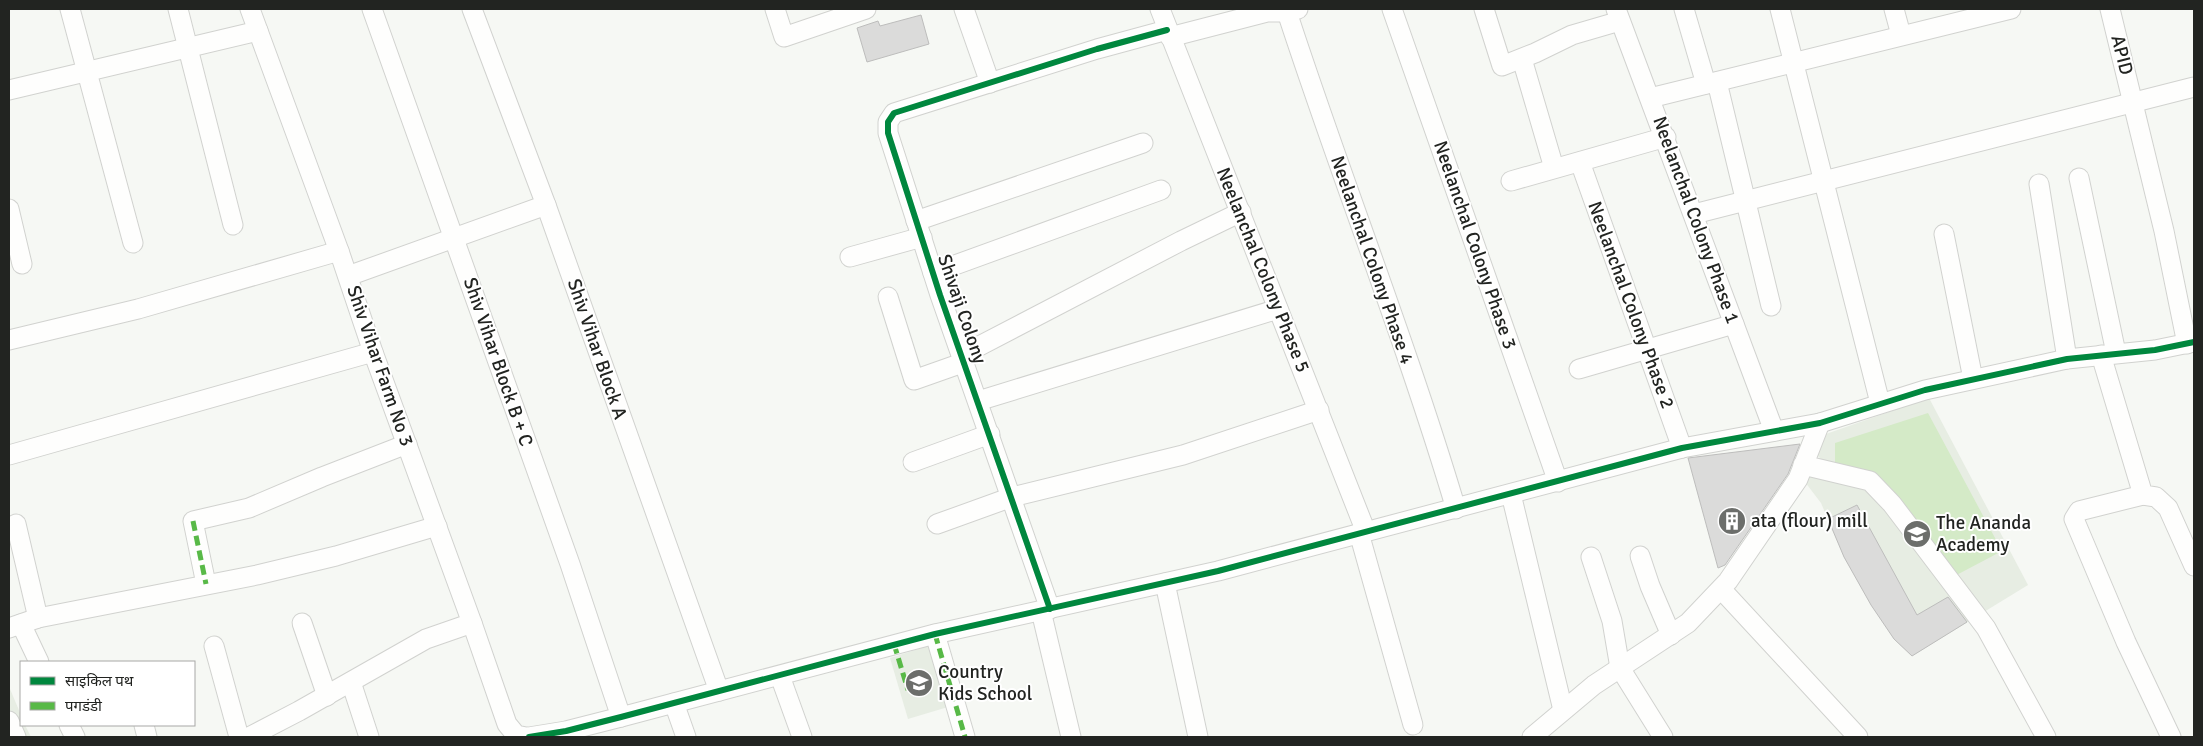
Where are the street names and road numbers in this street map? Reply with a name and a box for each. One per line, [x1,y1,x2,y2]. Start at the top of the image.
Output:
street label: APID [2105,33,2139,77]
street label: Neelanchal Colony Phase 1 [1647,113,1745,327]
street label: Neelanchal Colony Phase 3 [1428,138,1522,352]
street label: Neelanchal Colony Phase 4 [1325,153,1419,367]
street label: Neelanchal Colony Phase 5 [1211,164,1315,376]
street label: Neelanchal Colony Phase 2 [1582,198,1680,412]
street label: Shivaji Colony [932,251,992,367]
street label: Shiv Vihar Block B + C [458,274,538,450]
street label: Shiv Vihar Block A [562,276,632,423]
street label: Shiv Vihar Farm No 3 [341,282,419,450]

